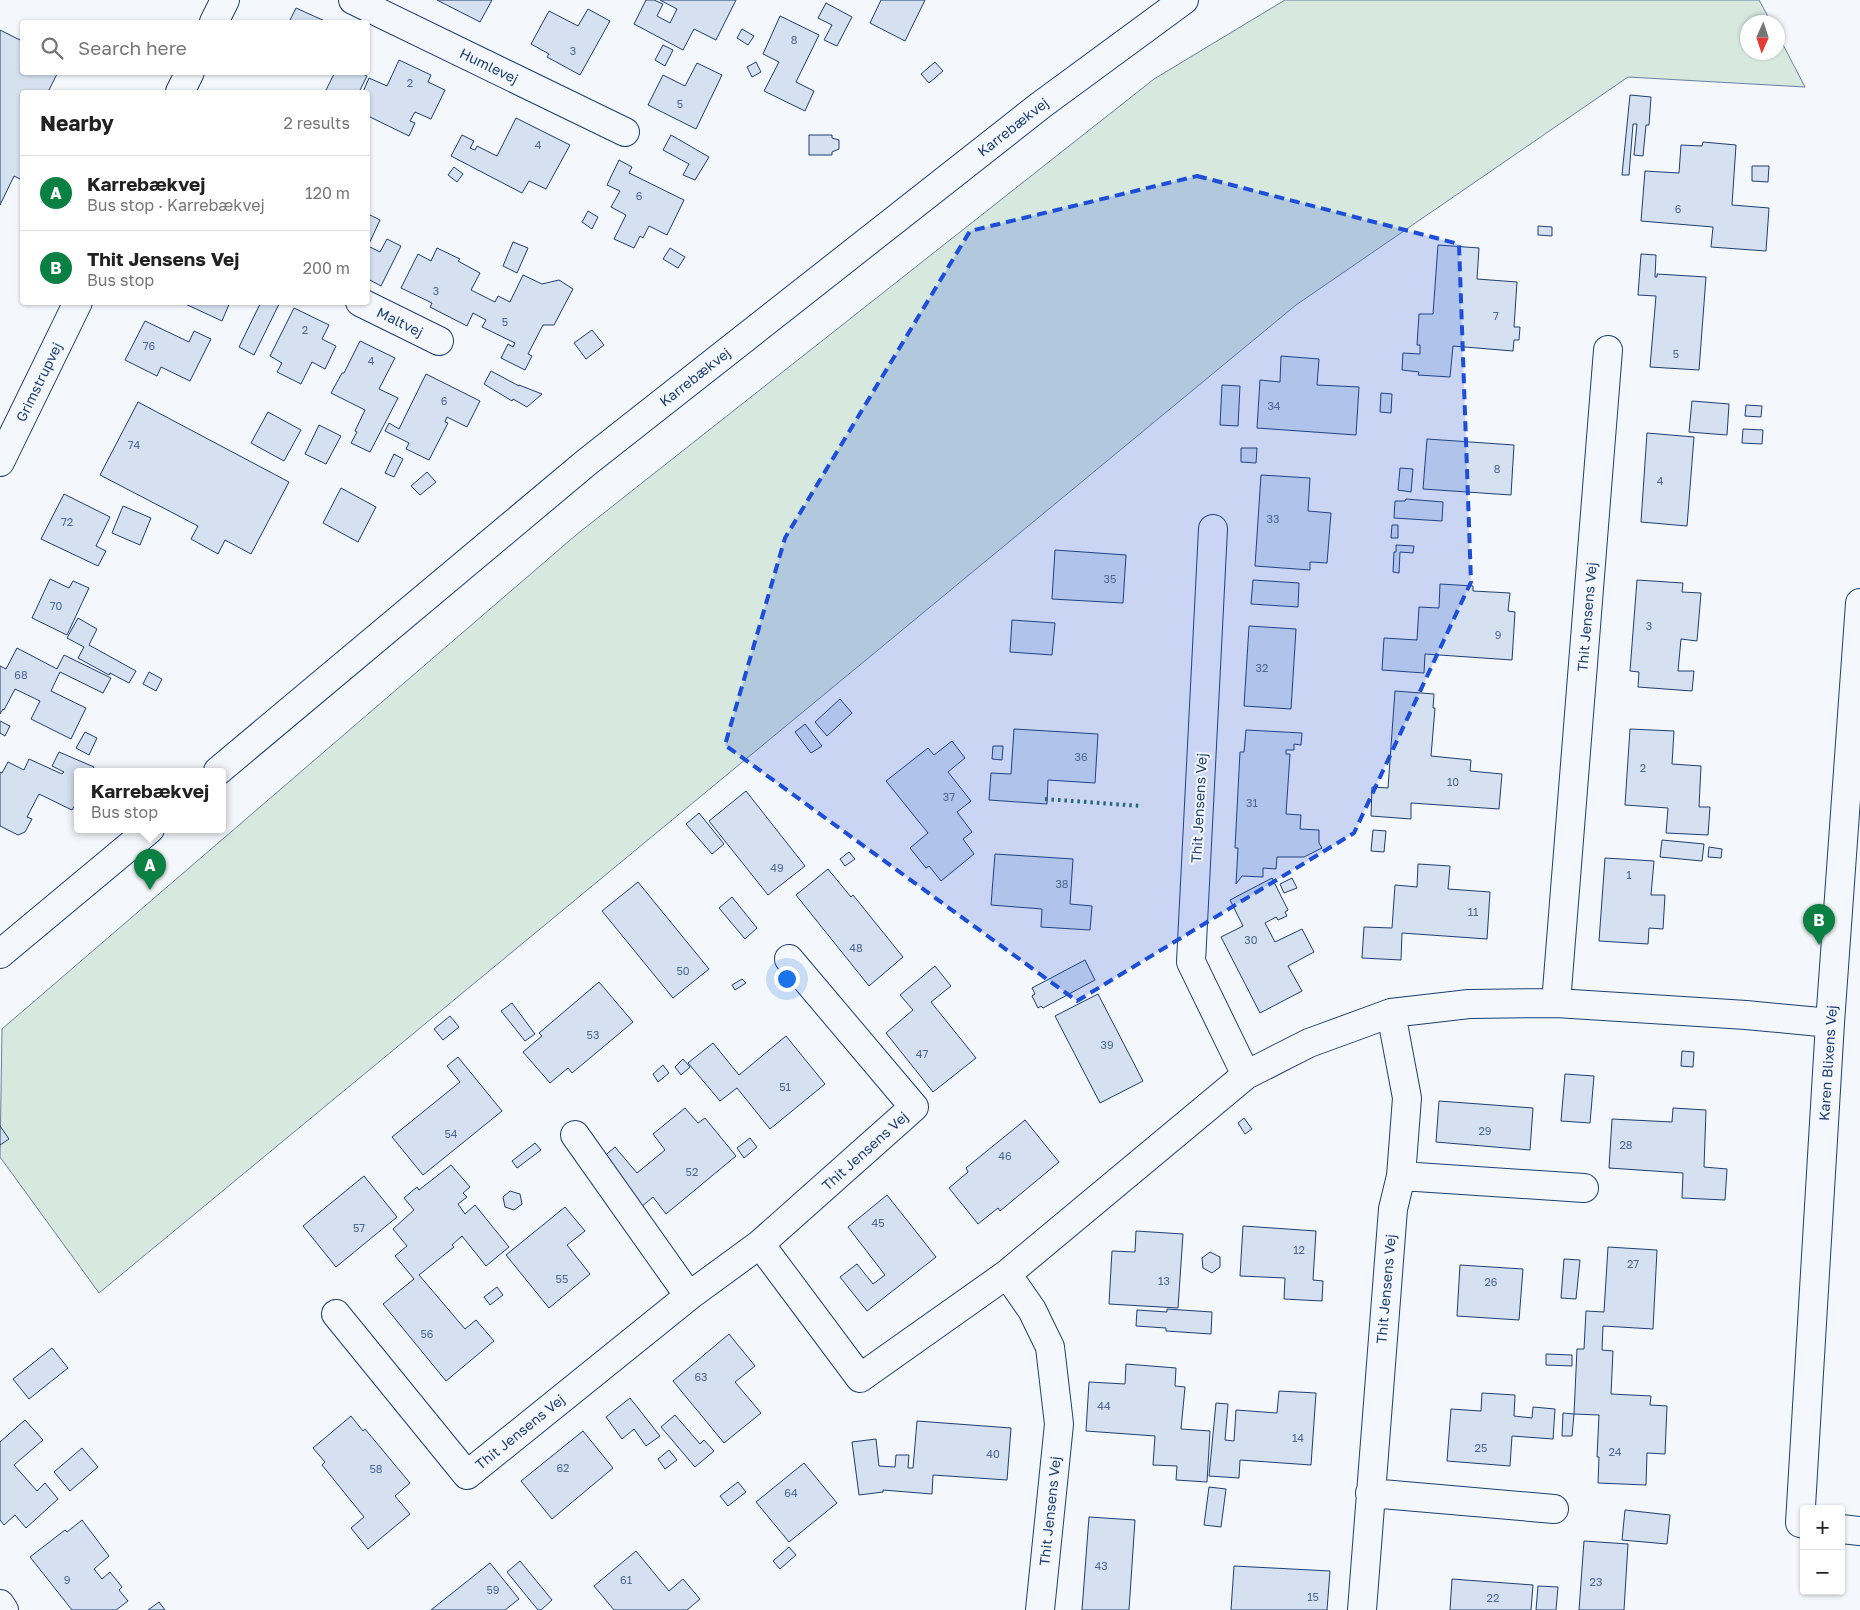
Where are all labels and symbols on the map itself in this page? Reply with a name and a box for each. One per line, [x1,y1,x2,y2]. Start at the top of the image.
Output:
north arrow [1740,15,1785,60]
house number: 8 [791,33,798,46]
street label: Humlevej [457,44,521,87]
house number: 3 [570,44,576,57]
house number: 2 [407,76,413,89]
street label: Karrebækvej [974,94,1052,160]
house number: 5 [677,97,683,110]
house number: 4 [535,138,542,151]
house number: 6 [636,189,643,202]
house number: 6 [1675,202,1682,215]
house number: 3 [433,284,439,297]
street label: Maltvej [374,303,426,340]
house number: 7 [1493,309,1499,322]
house number: 5 [502,315,508,328]
house number: 2 [302,323,308,336]
street label: Grimstrupvej [12,339,65,424]
house number: 76 [143,339,156,352]
street label: Karrebækvej [656,344,734,410]
house number: 5 [1673,347,1679,360]
house number: 4 [368,354,375,367]
house number: 6 [441,394,448,407]
house number: 34 [1267,399,1281,412]
house number: 74 [128,438,141,451]
house number: 8 [1494,462,1501,475]
house number: 4 [1657,474,1664,487]
house number: 33 [1267,512,1279,525]
house number: 72 [61,515,73,528]
street label: Thit Jensens Vej [1573,561,1600,673]
house number: 35 [1104,572,1116,585]
house number: 70 [50,599,63,612]
house number: 3 [1646,619,1652,632]
house number: 9 [1495,628,1501,641]
house number: 32 [1256,661,1268,674]
house number: 68 [14,668,28,681]
house number: 36 [1074,750,1088,763]
street label: Thit Jensens Vej [1187,753,1210,863]
house number: 2 [1640,761,1646,774]
house number: 10 [1447,775,1459,788]
house number: 37 [943,790,955,803]
house number: 31 [1246,796,1258,809]
pin: A [134,849,166,890]
house number: 49 [770,861,784,874]
house number: 1 [1626,868,1632,881]
house number: 38 [1055,877,1069,890]
pin: B [1803,904,1835,945]
house number: 11 [1468,905,1478,918]
house number: 30 [1244,933,1258,946]
house number: 48 [849,941,863,954]
house number: 50 [676,964,690,977]
your location [774,966,800,992]
street label: Karen Blixens Vej [1815,1004,1840,1121]
house number: 53 [587,1028,599,1041]
house number: 39 [1100,1038,1114,1051]
house number: 47 [916,1047,928,1060]
house number: 51 [779,1080,791,1093]
street label: Thit Jensens Vej [818,1107,911,1194]
house number: 29 [1478,1124,1492,1137]
house number: 54 [444,1127,458,1140]
house number: 28 [1619,1138,1633,1151]
house number: 46 [998,1149,1012,1162]
house number: 52 [686,1165,698,1178]
house number: 45 [871,1216,885,1229]
house number: 57 [353,1221,365,1234]
street label: Thit Jensens Vej [1372,1233,1399,1345]
house number: 12 [1293,1243,1305,1256]
house number: 27 [1627,1257,1639,1270]
house number: 55 [556,1272,568,1285]
house number: 13 [1158,1274,1170,1287]
house number: 26 [1484,1275,1498,1288]
house number: 56 [420,1327,434,1340]
house number: 63 [694,1370,708,1383]
street label: Thit Jensens Vej [472,1390,568,1473]
house number: 44 [1097,1399,1111,1412]
house number: 14 [1292,1431,1304,1444]
house number: 25 [1475,1441,1487,1454]
house number: 24 [1608,1445,1622,1458]
house number: 40 [986,1447,1000,1460]
street label: Thit Jensens Vej [1035,1455,1064,1567]
house number: 62 [556,1461,570,1474]
house number: 58 [369,1462,383,1475]
house number: 64 [784,1486,798,1499]
house number: 43 [1094,1559,1108,1572]
house number: 9 [64,1573,70,1586]
house number: 61 [620,1573,632,1586]
house number: 23 [1590,1575,1602,1588]
house number: 59 [486,1583,500,1596]
house number: 15 [1307,1590,1319,1603]
house number: 22 [1487,1591,1499,1604]

